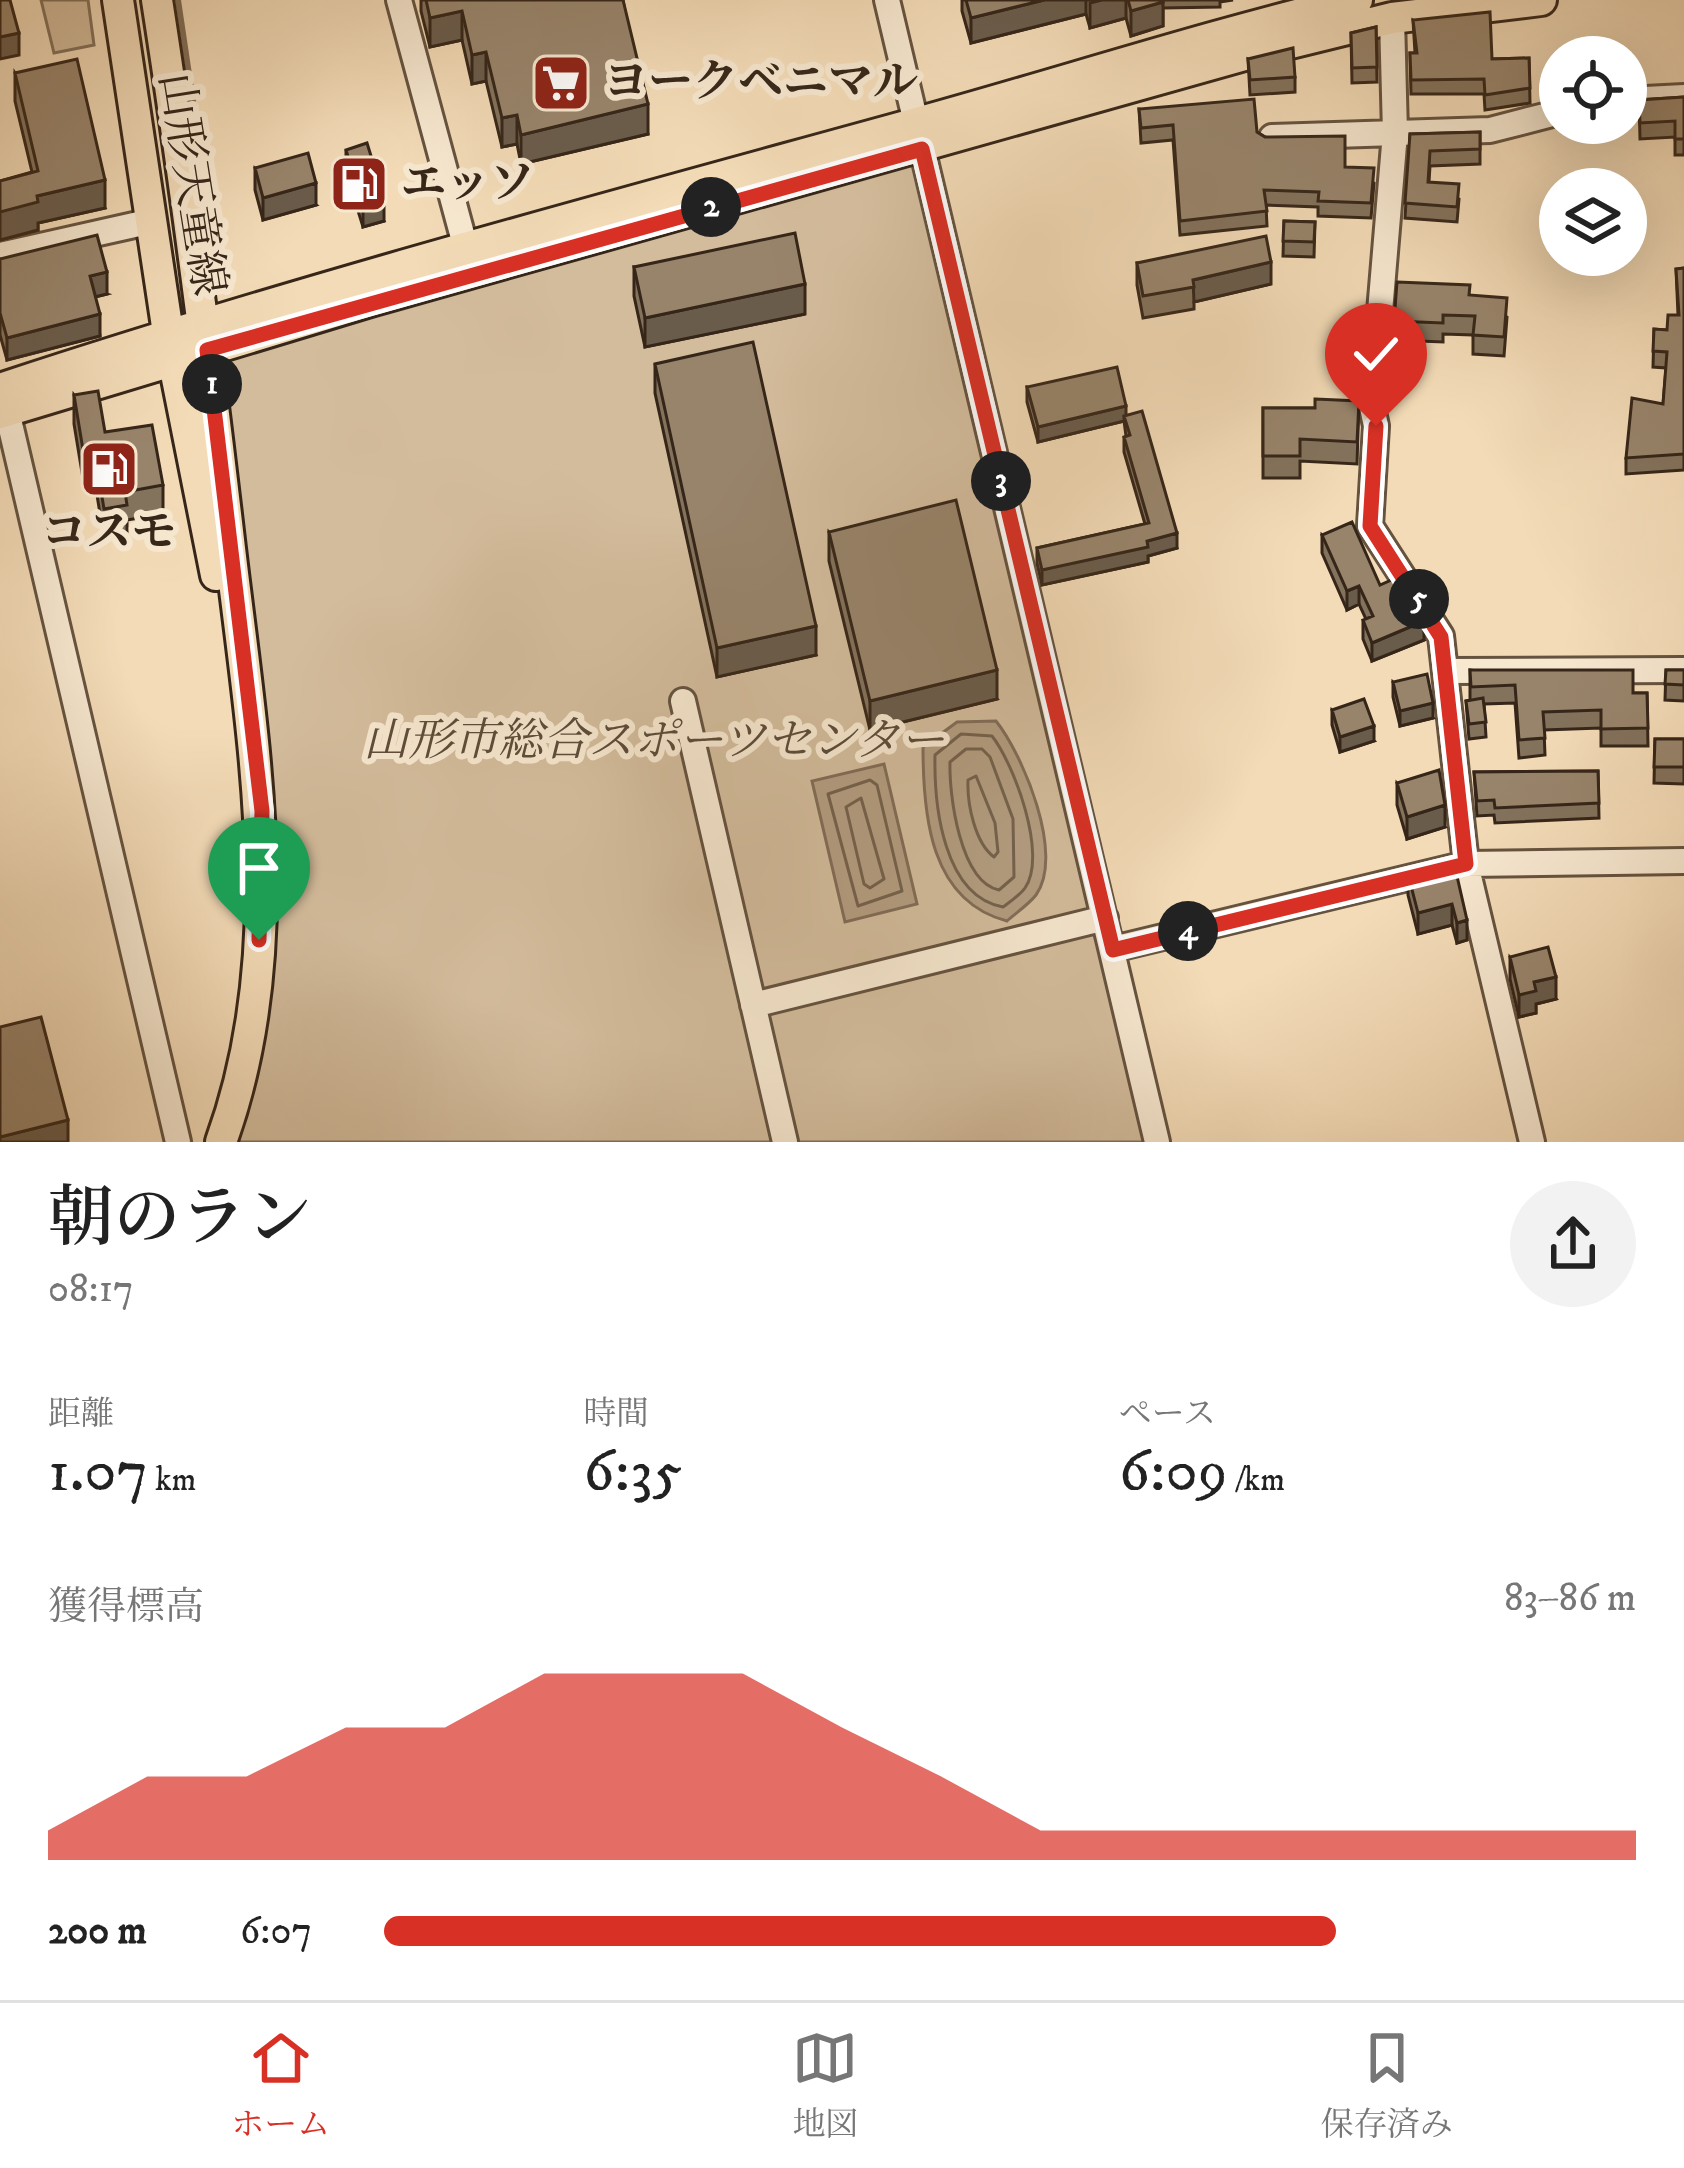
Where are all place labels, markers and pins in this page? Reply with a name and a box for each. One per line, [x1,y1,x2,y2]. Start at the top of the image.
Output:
supermarket icon: ヨークベニマル [530,52,592,114]
place label: ヨークベニマル [603,55,918,111]
fuel station icon: エッソ [328,153,390,215]
place label: エッソ [401,156,535,212]
pin: 2 [681,177,741,237]
pin [1325,303,1427,426]
pin: 1 [182,354,242,414]
fuel station icon: コスモ [78,438,140,500]
pin: 3 [971,451,1031,511]
place label: コスモ [41,505,177,561]
pin: 5 [1389,569,1449,629]
pin [208,817,310,940]
pin: 4 [1158,901,1218,961]

